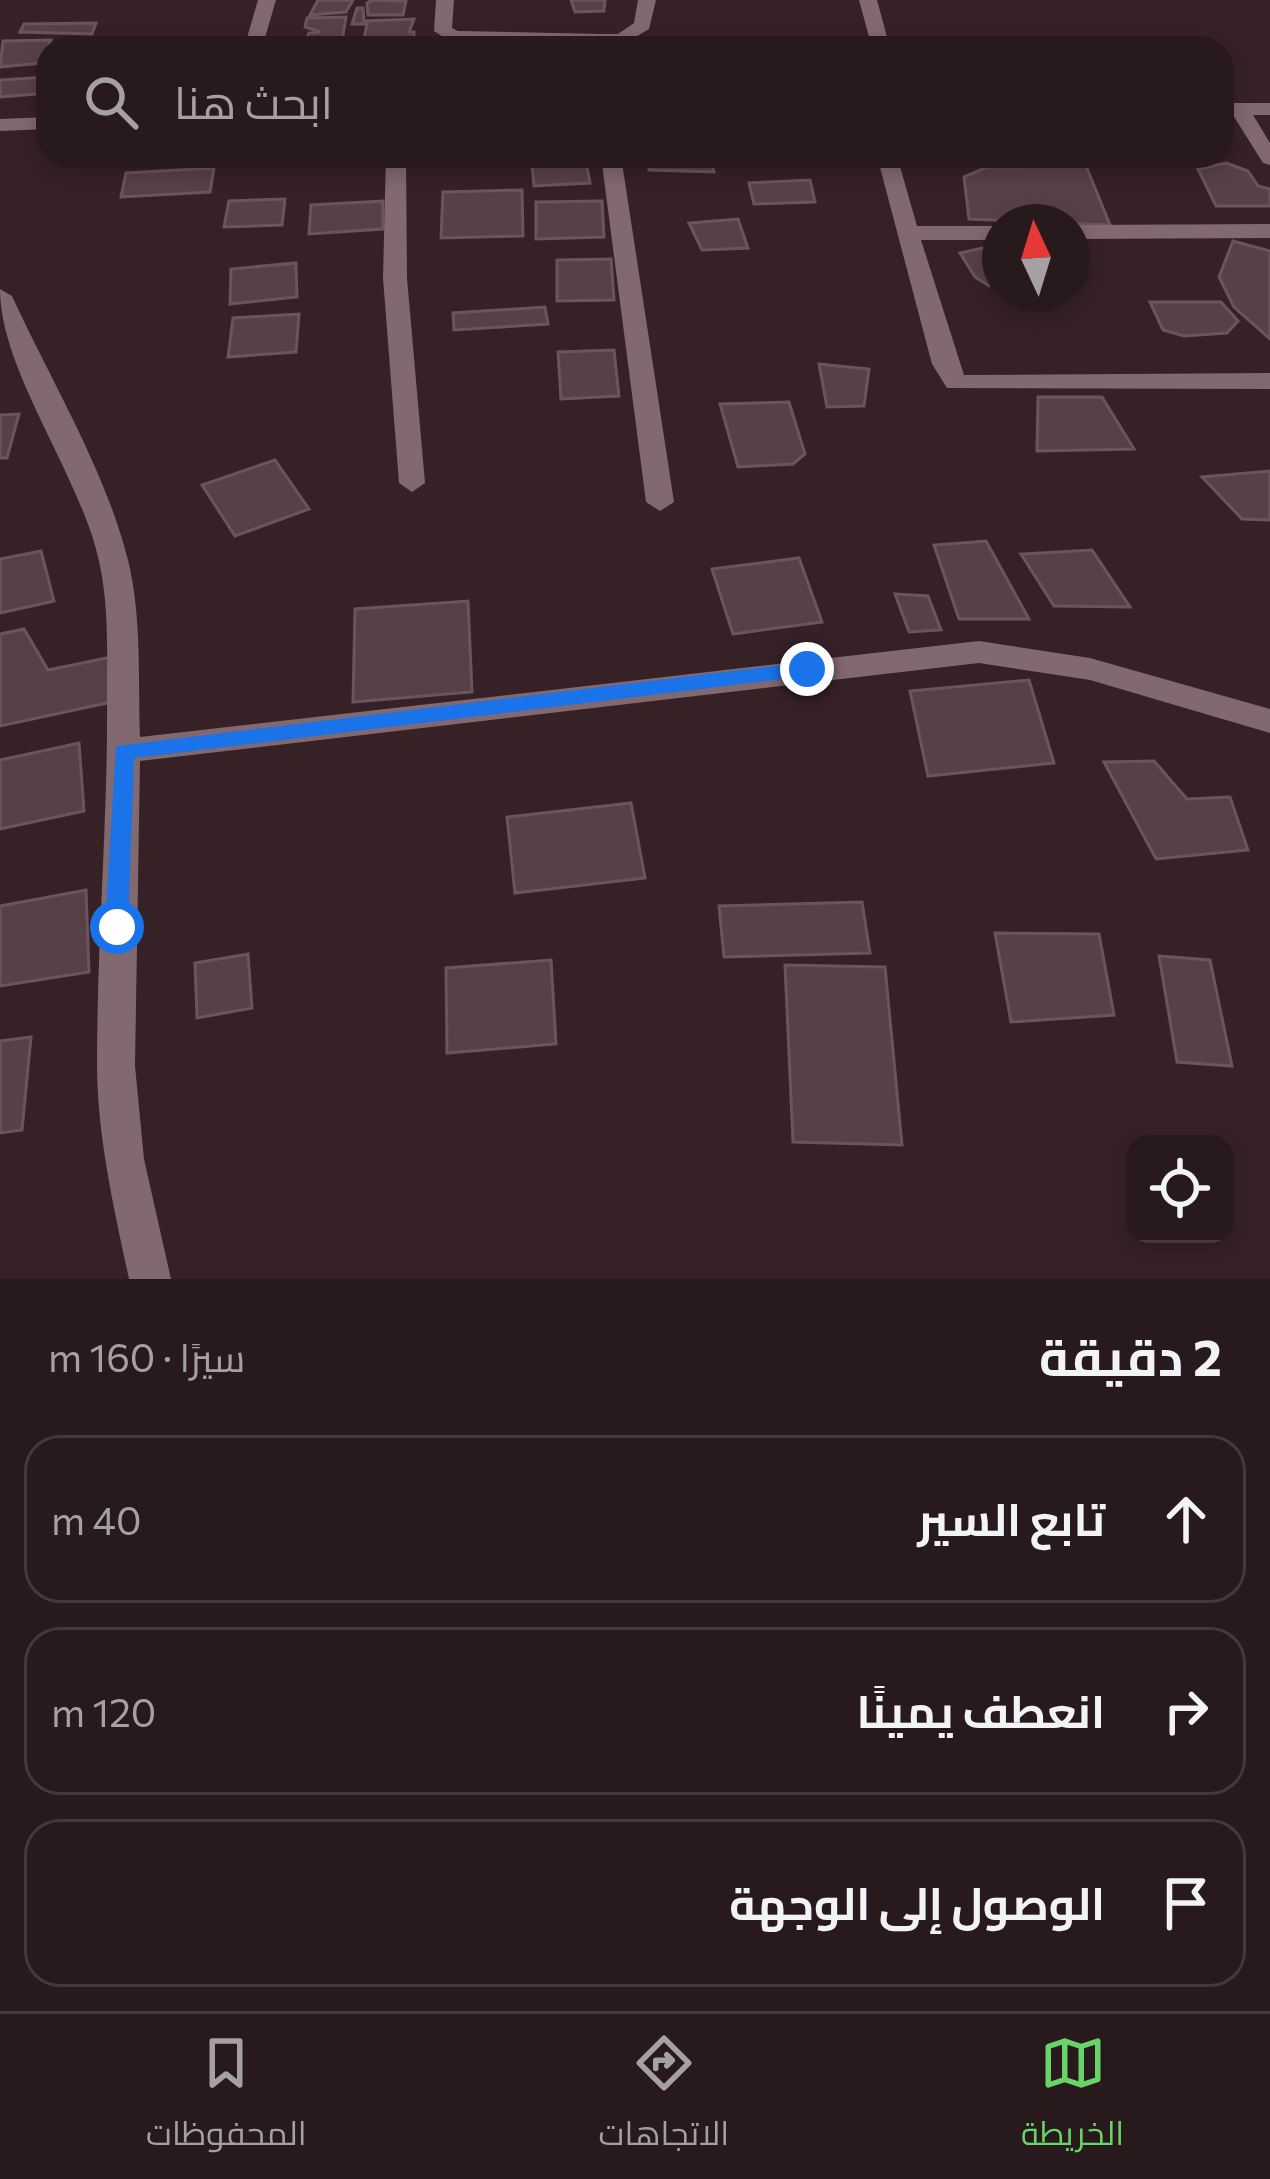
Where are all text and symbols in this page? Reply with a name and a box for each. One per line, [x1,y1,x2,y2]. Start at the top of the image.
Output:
search box [36,36,1234,168]
icon: search [78,69,144,135]
text: ابحث هنا [174,73,333,128]
north arrow [982,204,1090,312]
route end [780,642,834,696]
route start [90,900,144,954]
map controls [1126,1135,1234,1243]
button: locate [1126,1135,1234,1243]
text: 2 دقيقة [1039,1324,1222,1387]
text: سيرًا · 160 m [48,1332,245,1380]
icon: ahead [1153,1486,1219,1552]
text: تابع السير [917,1490,1105,1545]
text: 40 m [51,1495,141,1543]
icon: right [1153,1678,1219,1744]
text: انعطف يمينًا [857,1682,1105,1737]
text: 120 m [51,1687,156,1735]
icon: arrive [1153,1870,1219,1936]
text: الوصول إلى الوجهة [729,1874,1105,1929]
tab: المحفوظات [146,2030,307,2164]
tab: الاتجاهات [598,2030,729,2164]
tab: الخريطة [1021,2030,1124,2164]

